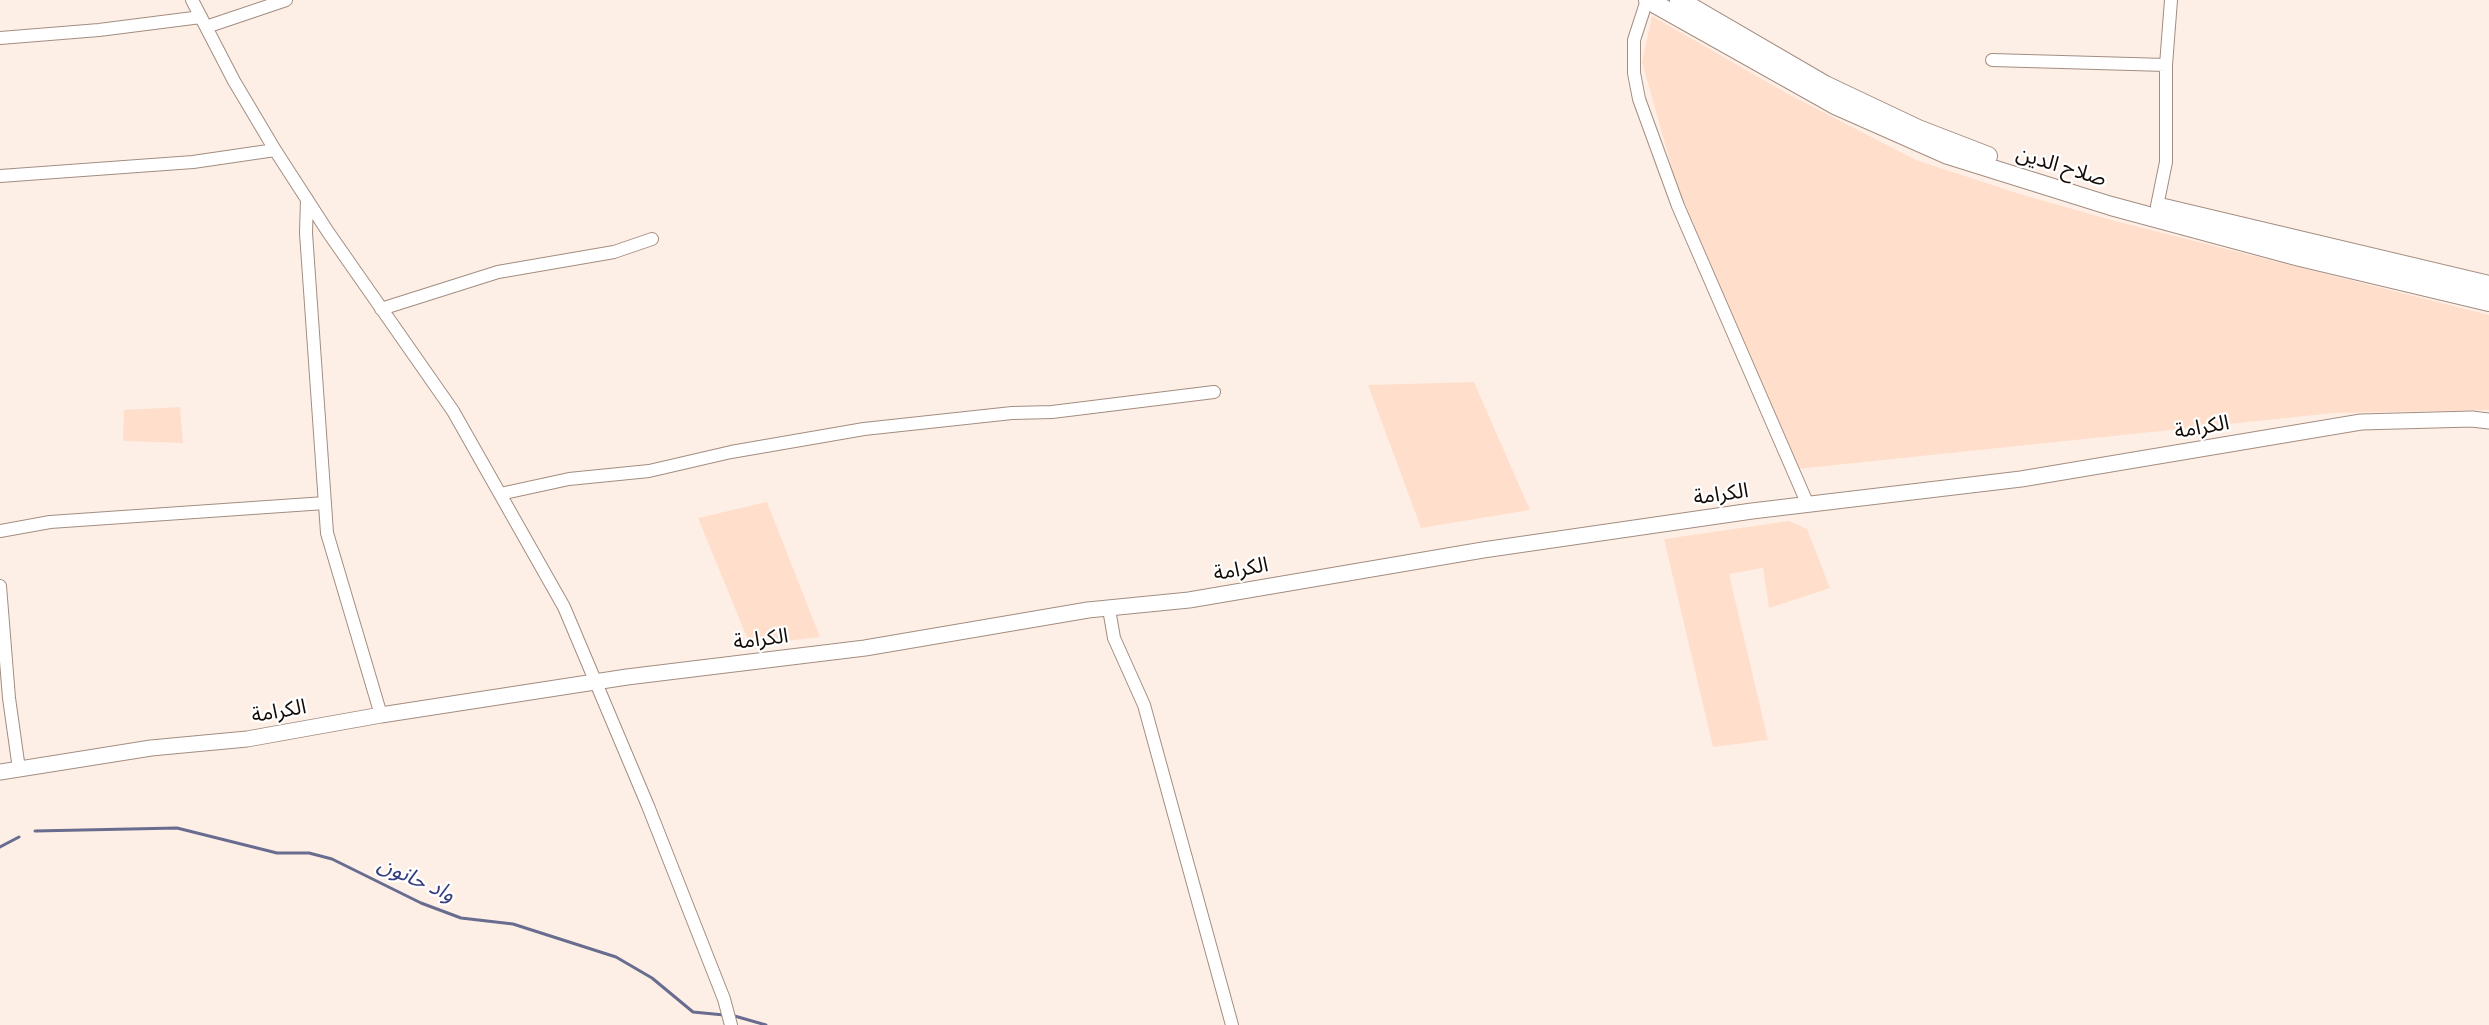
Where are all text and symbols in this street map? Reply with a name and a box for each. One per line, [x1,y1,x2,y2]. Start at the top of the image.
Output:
street label: صلاح الدين [2013,141,2109,193]
street label: الكرامة [2173,411,2231,445]
street label: الكرامة [1692,479,1750,511]
street label: الكرامة [1212,553,1270,587]
street label: الكرامة [732,624,790,656]
street label: الكرامة [250,695,308,729]
water label: واد حانون [373,851,459,909]

